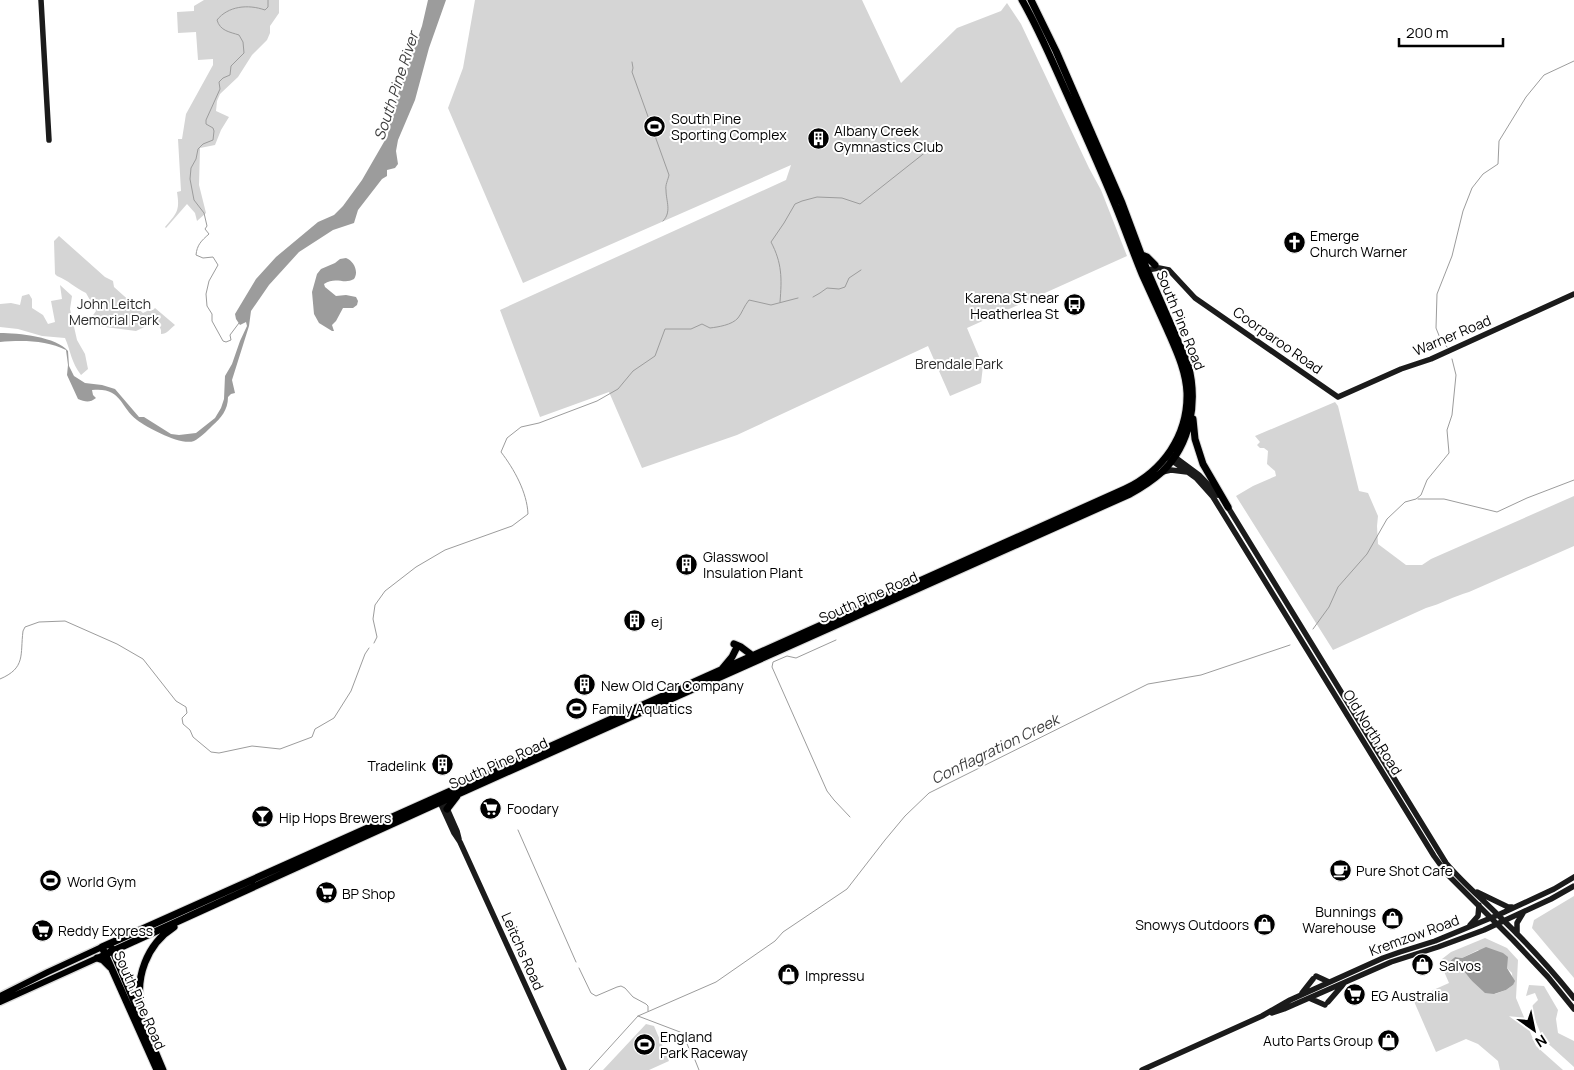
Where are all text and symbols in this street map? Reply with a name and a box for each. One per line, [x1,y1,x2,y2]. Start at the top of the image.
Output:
scale bar [1399,15,1503,47]
text: 200 m [1406,22,1449,43]
water label: South Pine River [369,27,424,143]
place label: South Pine Sporting Complex [671,109,787,144]
sports icon: South Pine Sporting Complex [643,114,667,138]
place label: Albany Creek Gymnastics Club [834,121,943,156]
building icon: Albany Creek Gymnastics Club [806,126,830,150]
place label: Emerge Church Warner [1310,226,1407,261]
church icon: Emerge Church Warner [1282,231,1306,255]
street label: South Pine Road [1152,267,1210,373]
place label: Karena St near Heatherlea St [965,288,1059,323]
bus stop icon: Karena St near Heatherlea St [1063,293,1087,317]
park label: John Leitch Memorial Park [69,294,160,329]
street label: Coorparoo Road [1229,302,1327,378]
street label: Warner Road [1410,310,1494,360]
park label: Brendale Park [915,354,1004,373]
place label: Glasswool Insulation Plant [703,547,803,582]
building icon: Glasswool Insulation Plant [675,552,699,576]
street label: South Pine Road [816,567,920,627]
building icon: ej [623,609,647,633]
place label: ej [651,612,663,631]
building icon: New Old Car Company [573,673,597,697]
place label: New Old Car Company [601,676,744,695]
street label: Old North Road [1339,686,1407,778]
sports icon: Family Aquatics [564,696,588,720]
place label: Family Aquatics [592,699,692,718]
water label: Conflagration Creek [928,708,1065,789]
street label: South Pine Road [446,733,550,793]
building icon: Tradelink [430,753,454,777]
place label: Tradelink [368,756,427,775]
supermarket icon: Foodary [479,796,503,820]
place label: Foodary [507,799,559,818]
bar icon: Hip Hops Brewers [251,805,275,829]
place label: Hip Hops Brewers [279,808,391,827]
cafe icon: Pure Shot Cafe [1328,858,1352,882]
place label: Pure Shot Cafe [1356,861,1453,880]
sports icon: World Gym [39,869,63,893]
place label: World Gym [67,872,136,891]
supermarket icon: BP Shop [314,881,338,905]
place label: BP Shop [342,884,395,903]
place label: Bunnings Warehouse [1302,902,1376,937]
shop icon: Bunnings Warehouse [1380,907,1404,931]
street label: Leitchs Road [497,909,549,993]
street label: Kremzow Road [1366,910,1462,960]
shop icon: Snowys Outdoors [1253,912,1277,936]
place label: Snowys Outdoors [1135,915,1249,934]
supermarket icon: Reddy Express [30,918,54,942]
place label: Reddy Express [58,921,153,940]
street label: South Pine Road [110,948,170,1052]
shop icon: Salvos [1411,953,1435,977]
place label: Salvos [1439,956,1481,975]
shop icon: Impressu [777,963,801,987]
place label: Impressu [805,966,865,985]
supermarket icon: EG Australia [1343,983,1367,1007]
place label: EG Australia [1371,986,1448,1005]
north arrow [1509,1005,1559,1055]
place label: England Park Raceway [660,1027,748,1062]
shop icon: Auto Parts Group [1377,1028,1401,1052]
place label: Auto Parts Group [1263,1031,1373,1050]
text: N [1532,1031,1551,1052]
sports icon: England Park Raceway [632,1032,656,1056]

